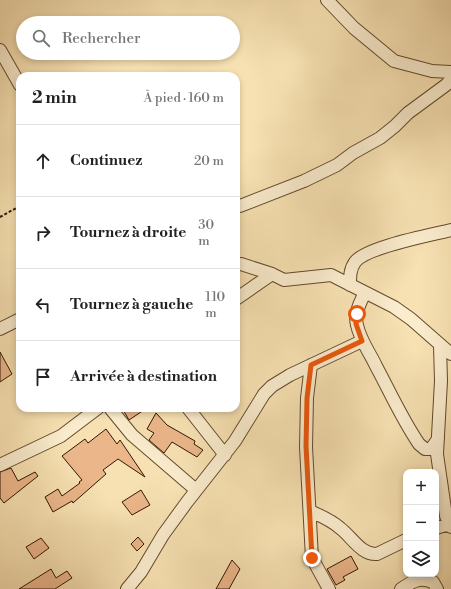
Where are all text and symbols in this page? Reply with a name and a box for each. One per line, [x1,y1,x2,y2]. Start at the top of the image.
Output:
search box [16,16,240,60]
icon: search [30,27,52,49]
text: Rechercher [62,29,141,48]
text: 2 min [32,87,77,109]
text: À pied · 160 m [143,90,224,106]
icon: ahead [32,150,54,172]
text: Continuez [70,151,142,170]
text: 20 m [194,153,224,169]
text: 30 m [198,217,214,249]
icon: right [32,222,54,244]
text: Tournez à droite [70,223,186,242]
text: 110 m [205,289,225,321]
icon: left [32,294,54,316]
text: Tournez à gauche [70,295,193,314]
route start [348,305,366,323]
icon: arrive [32,366,54,388]
text: Arrivée à destination [70,367,217,386]
map controls [403,469,439,577]
button: + [403,469,439,505]
button: − [403,505,439,541]
button: layers [403,541,439,577]
route end [303,549,321,567]

